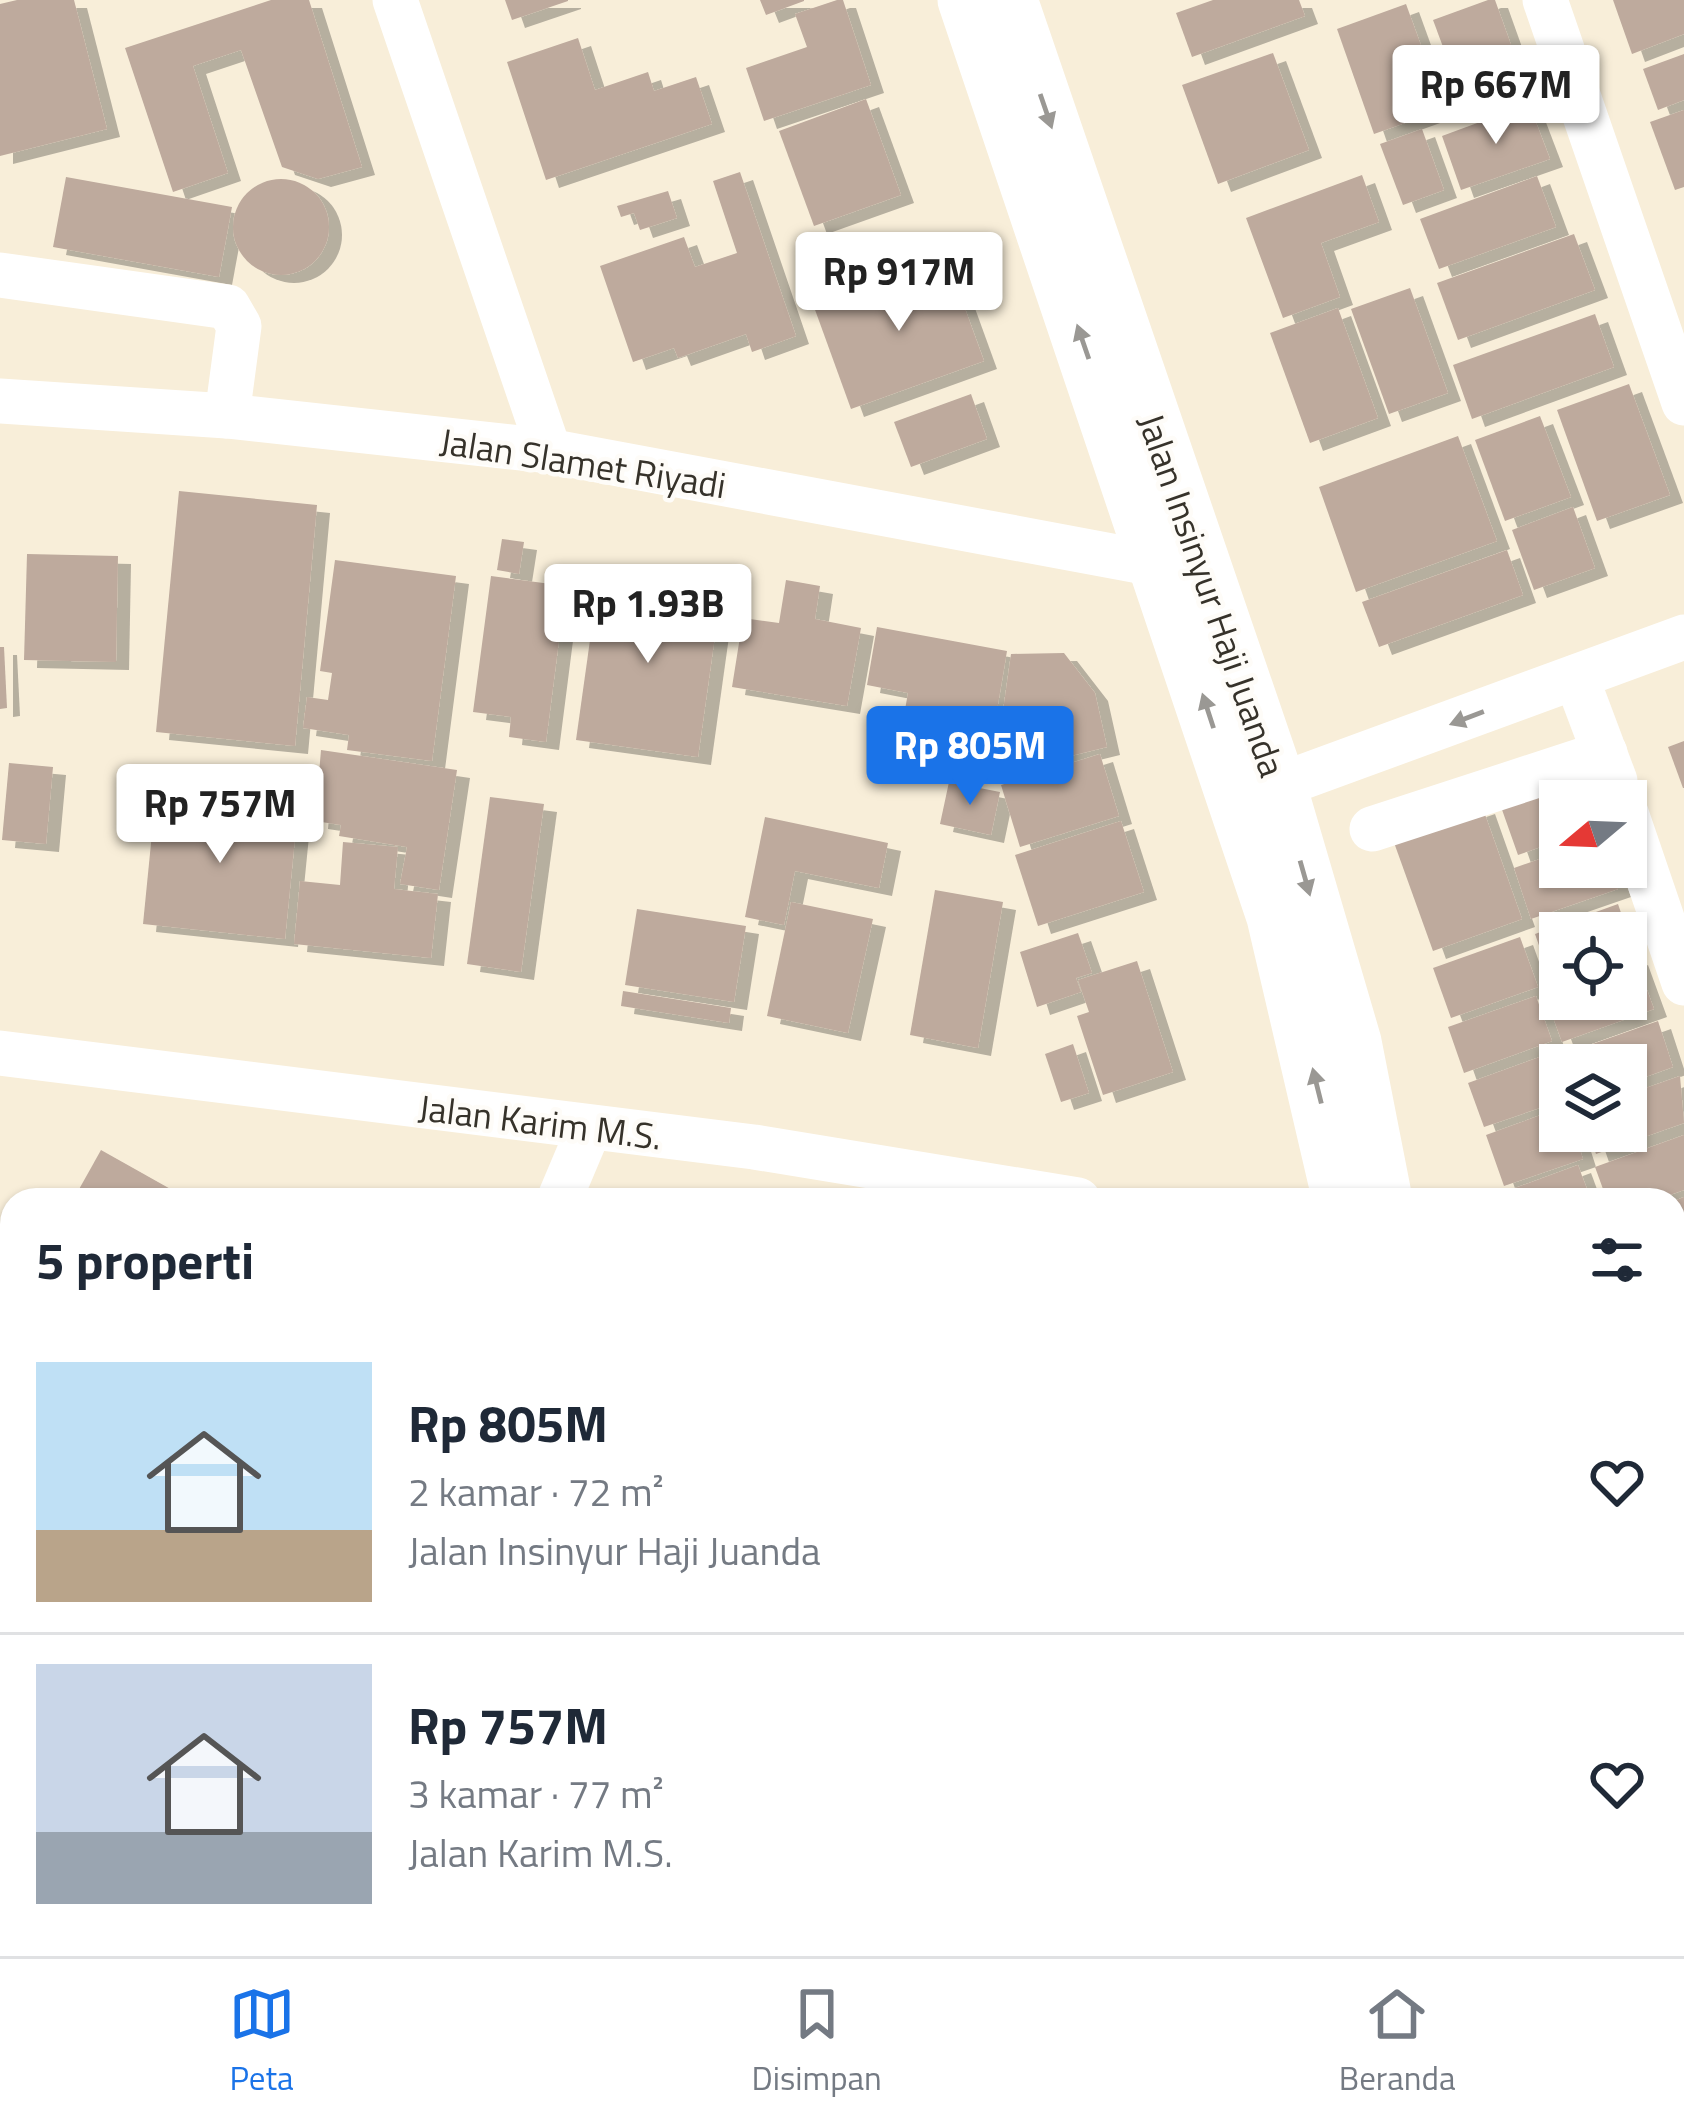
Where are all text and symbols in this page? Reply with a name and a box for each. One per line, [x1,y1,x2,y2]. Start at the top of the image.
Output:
pin: Rp 667M [1385,45,1607,147]
text: Rp 667M [1420,54,1572,113]
one-way arrow [1038,93,1057,130]
pin: Rp 917M [788,232,1010,334]
text: Rp 917M [823,241,975,300]
one-way arrow [1073,323,1092,360]
street label: Jalan Insinyur Haji Juanda [1124,406,1300,784]
street label: Jalan Slamet Riyadi [436,413,730,512]
pin: Rp 1.93B [524,564,772,666]
text: Rp 1.93B [571,573,725,632]
one-way arrow [1197,692,1216,729]
pin: Rp 805M [859,706,1081,808]
one-way arrow [1449,709,1485,728]
text: Rp 805M [894,715,1046,774]
pin: Rp 757M [109,764,331,866]
text: Rp 757M [144,773,296,832]
north arrow [1539,780,1647,888]
map controls [1539,780,1647,1152]
one-way arrow [1297,860,1315,897]
button: locate [1539,912,1647,1020]
button: layers [1539,1044,1647,1152]
one-way arrow [1307,1067,1326,1104]
street label: Jalan Karim M.S. [416,1079,665,1164]
text: 5 properti [36,1221,254,1299]
icon: filters [1584,1227,1650,1293]
text: Rp 805M [408,1384,608,1462]
icon: home [132,1410,276,1554]
icon: heart [1584,1449,1650,1515]
text: 2 kamar · 72 m² [408,1462,664,1521]
text: Jalan Insinyur Haji Juanda [408,1521,821,1580]
text: Rp 757M [408,1686,608,1764]
icon: home [132,1712,276,1856]
icon: heart [1584,1751,1650,1817]
text: 3 kamar · 77 m² [408,1764,664,1823]
text: Jalan Karim M.S. [408,1823,673,1882]
tab: Peta [229,1981,295,2103]
tab: Disimpan [752,1981,882,2103]
tab: Beranda [1339,1981,1455,2103]

